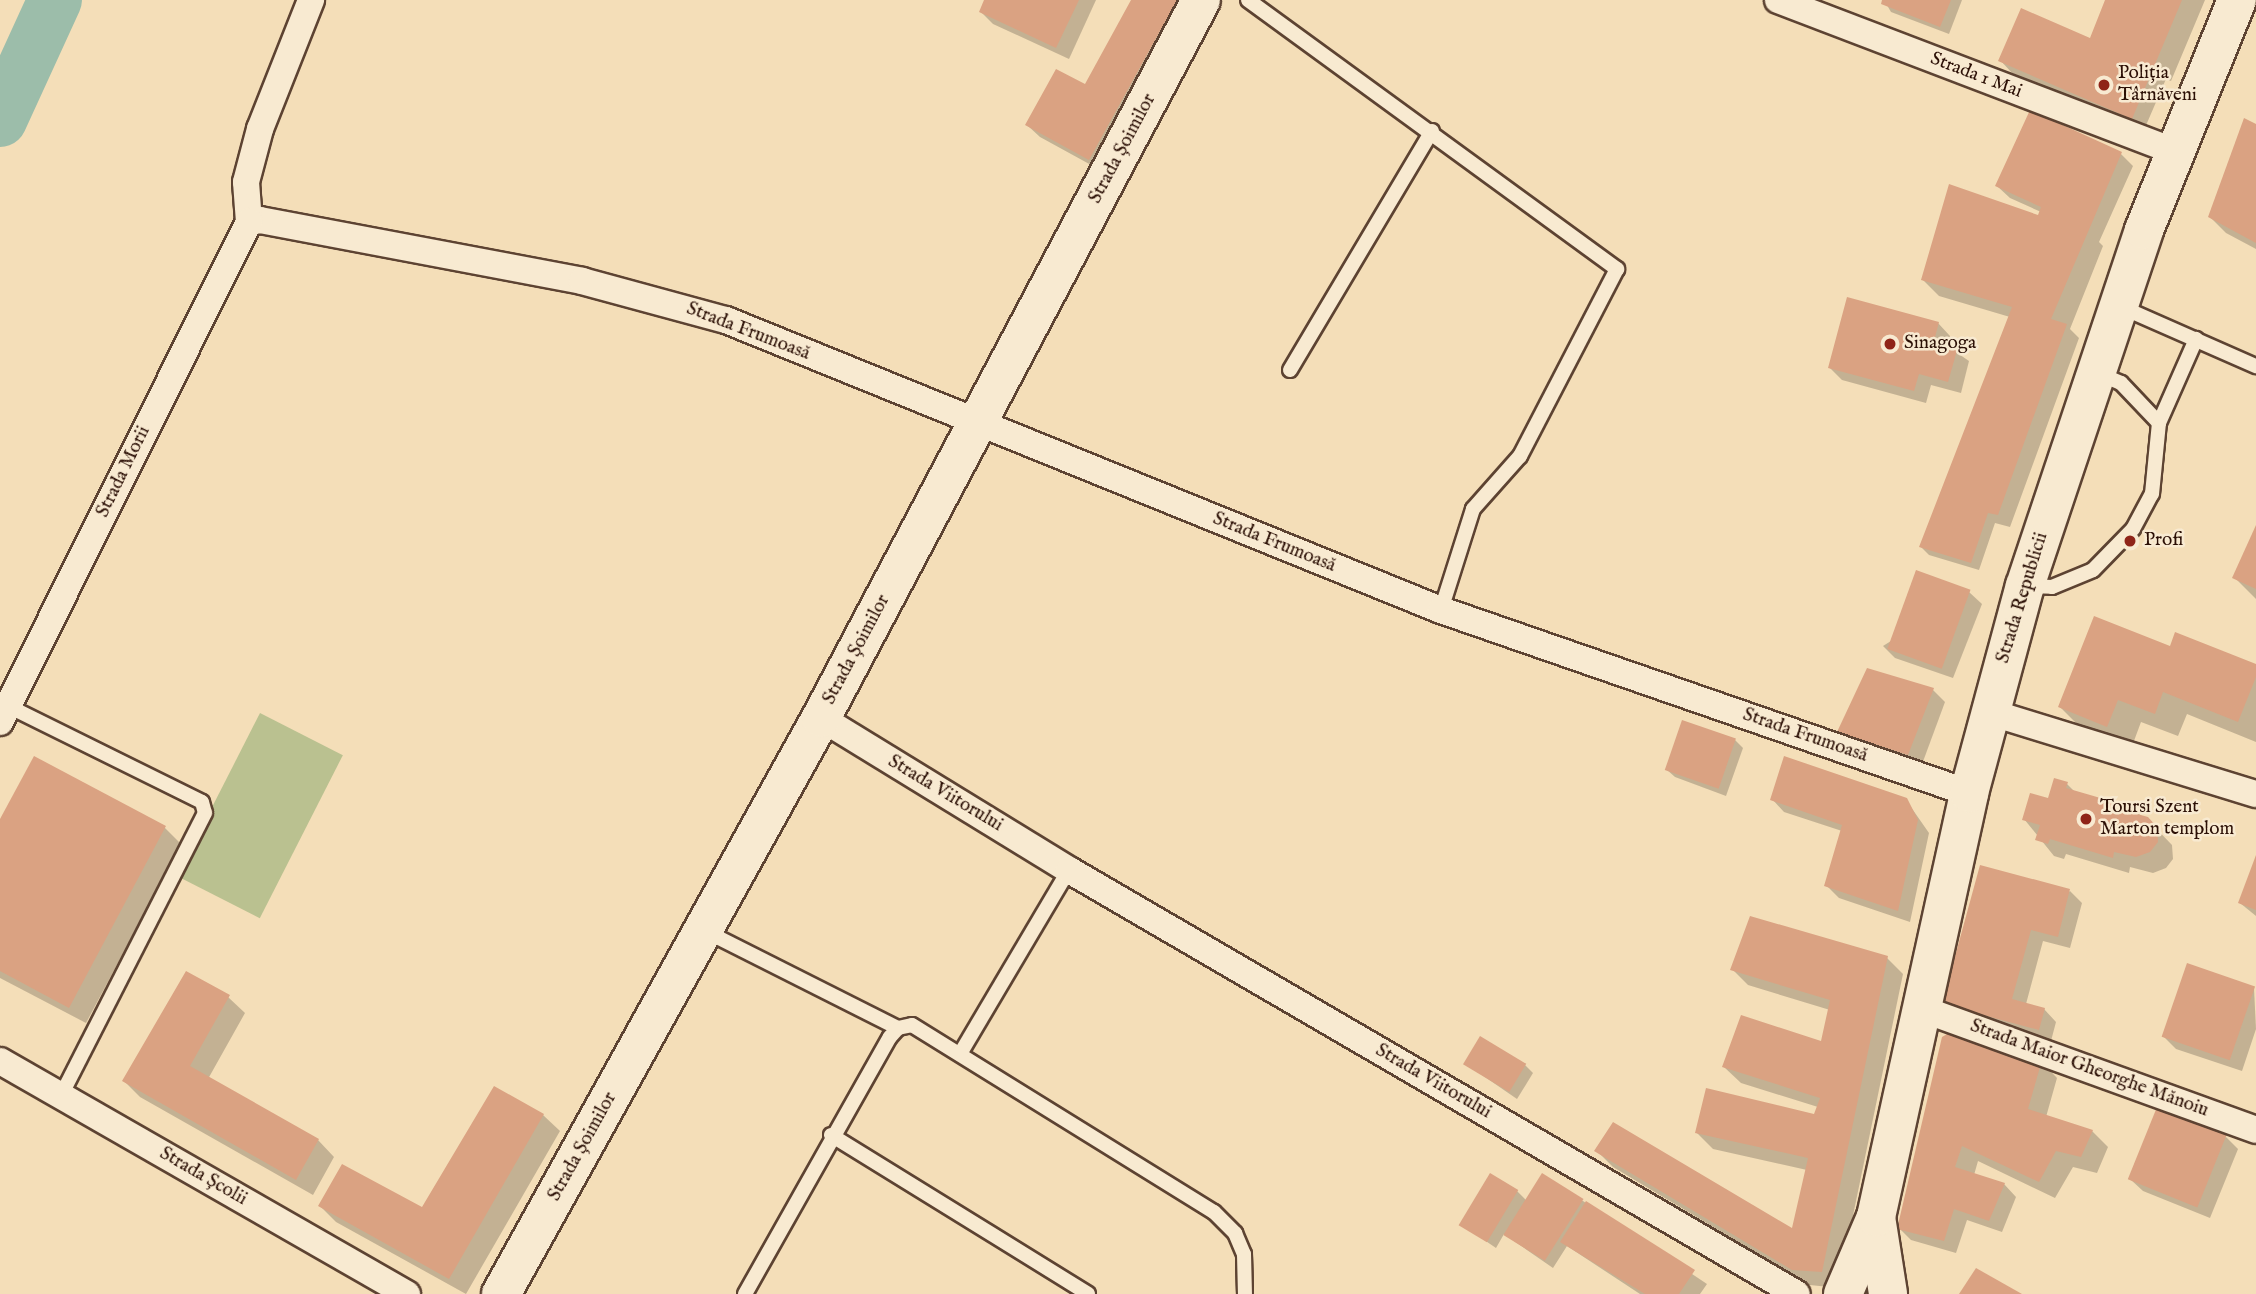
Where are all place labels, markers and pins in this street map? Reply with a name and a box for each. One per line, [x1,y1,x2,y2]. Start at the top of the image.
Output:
place label: Poliția Târnăveni [2118,63,2197,107]
marker: Poliția Târnăveni [2096,77,2112,93]
place label: Sinagoga [1904,333,1976,355]
marker: Sinagoga [1882,336,1898,352]
place label: Profi [2144,530,2183,552]
marker: Profi [2122,533,2138,549]
place label: Toursi Szent Marton templom [2100,797,2234,841]
marker: Toursi Szent Marton templom [2078,811,2094,827]

